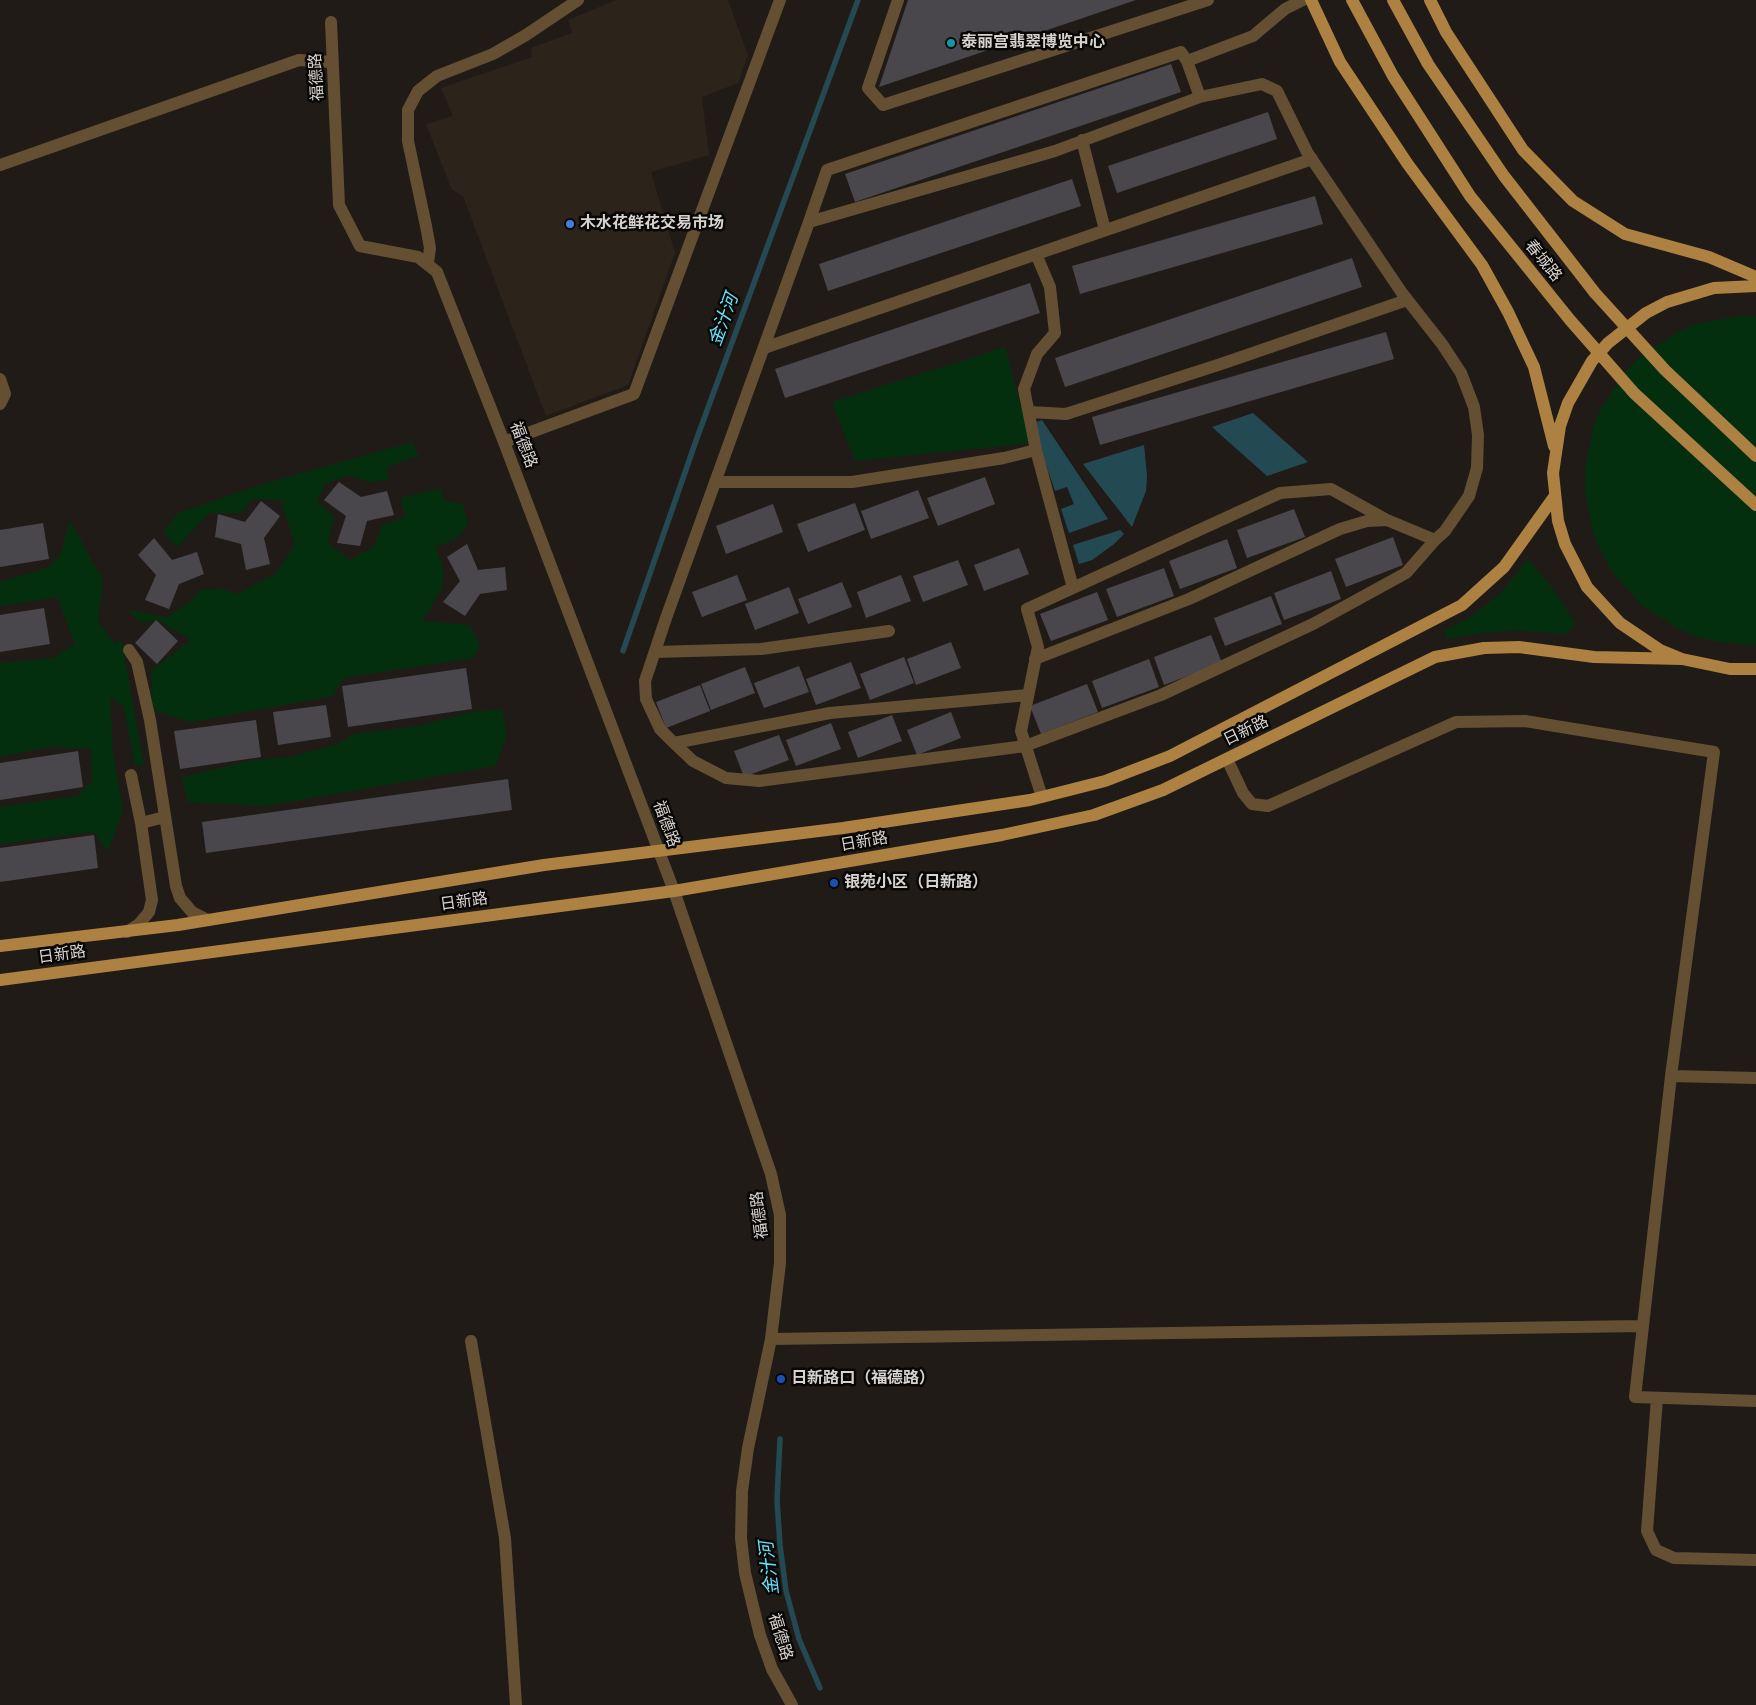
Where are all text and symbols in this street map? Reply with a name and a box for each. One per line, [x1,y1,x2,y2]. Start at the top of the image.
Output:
place label: 泰丽宫翡翠博览中心 [961,33,1105,53]
marker: 泰丽宫翡翠博览中心 [945,37,957,49]
street label: 福德路 [306,53,328,101]
place label: 木水花鲜花交易市场 [580,214,724,234]
marker: 木水花鲜花交易市场 [564,218,576,230]
street label: 春城路 [1520,236,1566,286]
water label: 金汁河 [705,291,743,349]
street label: 福德路 [505,419,541,471]
street label: 日新路 [1220,712,1272,750]
street label: 福德路 [649,798,683,850]
street label: 日新路 [839,828,889,856]
place label: 银苑小区（日新路） [844,873,988,893]
marker: 银苑小区（日新路） [828,877,840,889]
street label: 日新路 [439,889,489,915]
street label: 日新路 [37,942,87,968]
street label: 福德路 [748,1190,772,1240]
place label: 日新路口（福德路） [791,1369,935,1389]
marker: 日新路口（福德路） [775,1373,787,1385]
water label: 金汁河 [756,1540,784,1596]
street label: 福德路 [764,1611,796,1663]

